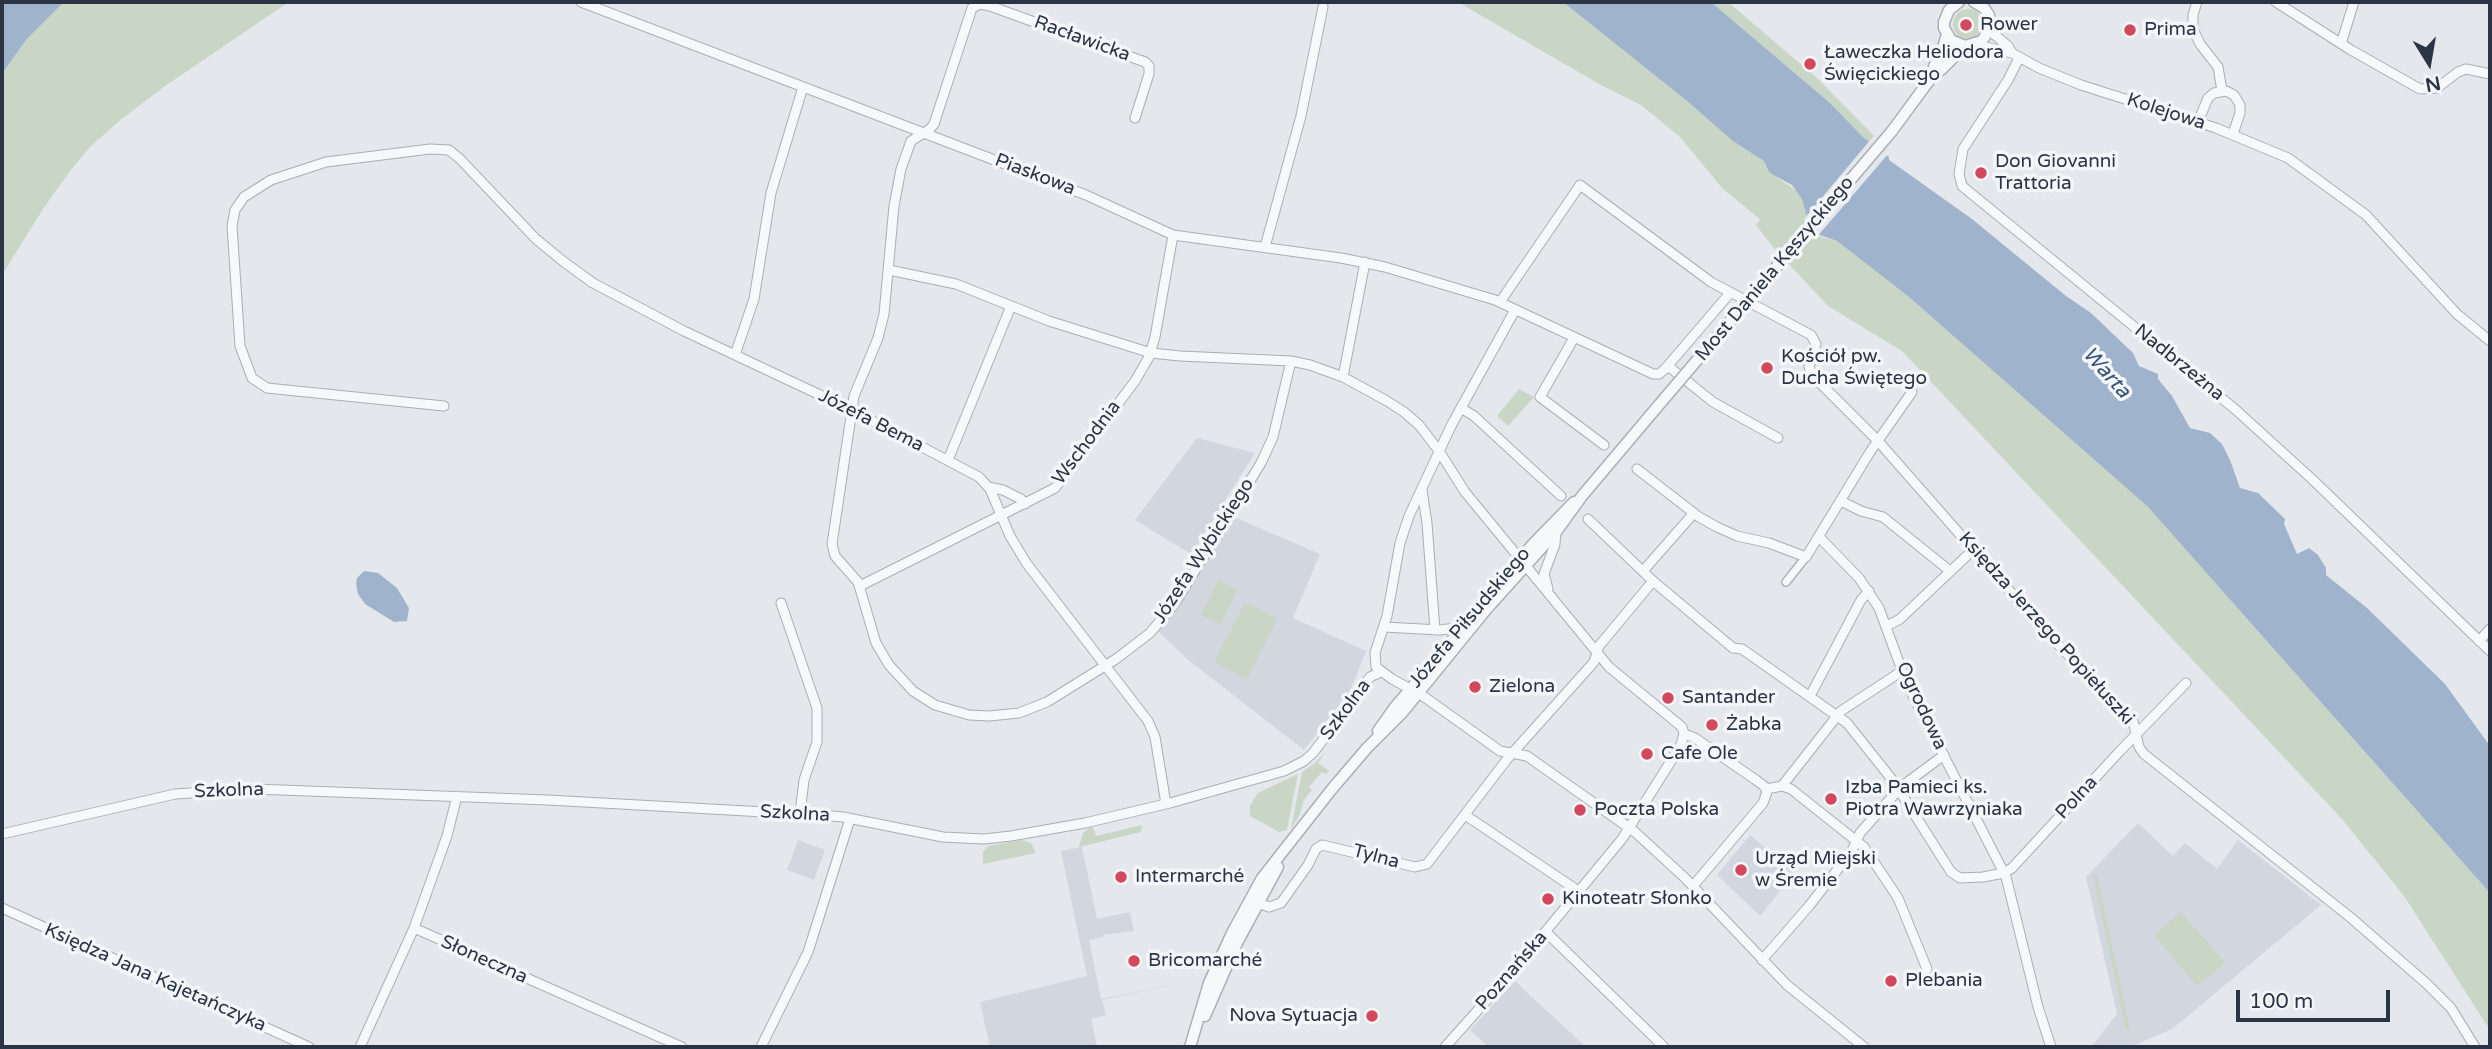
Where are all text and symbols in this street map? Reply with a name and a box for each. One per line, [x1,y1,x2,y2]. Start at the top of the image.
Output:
street label: Racławicka [1031,11,1133,67]
place label: Rower [1980,14,2038,36]
marker: Rower [1958,17,1974,33]
place label: Prima [2144,19,2197,41]
marker: Prima [2122,22,2138,38]
north arrow [2394,28,2464,98]
place label: Ławeczka Heliodora Święcickiego [1824,42,2004,86]
marker: Ławeczka Heliodora Święcickiego [1802,56,1818,72]
text: N [2423,71,2443,96]
street label: Kolejowa [2124,89,2208,135]
street label: Piaskowa [992,149,1078,201]
place label: Don Giovanni Trattoria [1995,151,2116,195]
marker: Don Giovanni Trattoria [1973,165,1989,181]
street label: Most Daniela Kęszyckiego [1691,172,1859,366]
street label: Nadbrzeżna [2129,320,2229,406]
water label: Warta [2077,342,2135,404]
place label: Kościół pw. Ducha Świętego [1781,346,1927,390]
marker: Kościół pw. Ducha Świętego [1759,360,1775,376]
street label: Józefa Bema [815,385,927,457]
street label: Wschodnia [1048,396,1126,490]
street label: Józefa Wybickiego [1149,474,1259,628]
street label: Księdza Jerzego Popiełuszki [1953,528,2139,730]
street label: Józefa Piłsudskiego [1404,543,1536,693]
street label: Ogrodowa [1891,658,1951,754]
street label: Szkolna [1316,675,1376,745]
place label: Zielona [1489,676,1555,698]
marker: Zielona [1467,679,1483,695]
place label: Santander [1682,687,1775,709]
marker: Santander [1660,690,1676,706]
place label: Żabka [1726,714,1782,736]
marker: Żabka [1704,717,1720,733]
place label: Cafe Ole [1661,743,1738,765]
marker: Cafe Ole [1639,746,1655,762]
street label: Polna [2051,772,2103,824]
place label: Izba Pamieci ks. Piotra Wawrzyniaka [1845,777,2023,821]
street label: Szkolna [194,778,264,804]
marker: Izba Pamieci ks. Piotra Wawrzyniaka [1823,791,1839,807]
place label: Poczta Polska [1594,799,1719,821]
street label: Szkolna [760,801,830,827]
marker: Poczta Polska [1572,802,1588,818]
street label: Tylna [1350,840,1402,874]
place label: Urząd Miejski w Śremie [1755,848,1876,892]
marker: Urząd Miejski w Śremie [1733,862,1749,878]
place label: Intermarché [1135,866,1244,888]
marker: Intermarché [1113,869,1129,885]
place label: Kinoteatr Słonko [1562,888,1712,910]
marker: Kinoteatr Słonko [1540,891,1556,907]
street label: Księdza Jana Kajetańczyka [41,919,269,1037]
street label: Poznańska [1471,927,1553,1015]
street label: Słoneczna [437,931,531,989]
place label: Bricomarché [1148,950,1262,972]
marker: Bricomarché [1126,953,1142,969]
place label: Plebania [1905,970,1983,992]
marker: Plebania [1883,973,1899,989]
scale bar [2240,976,2394,1020]
text: 100 m [2249,989,2313,1014]
place label: Nova Sytuacja [1229,1005,1358,1027]
marker: Nova Sytuacja [1364,1008,1380,1024]

